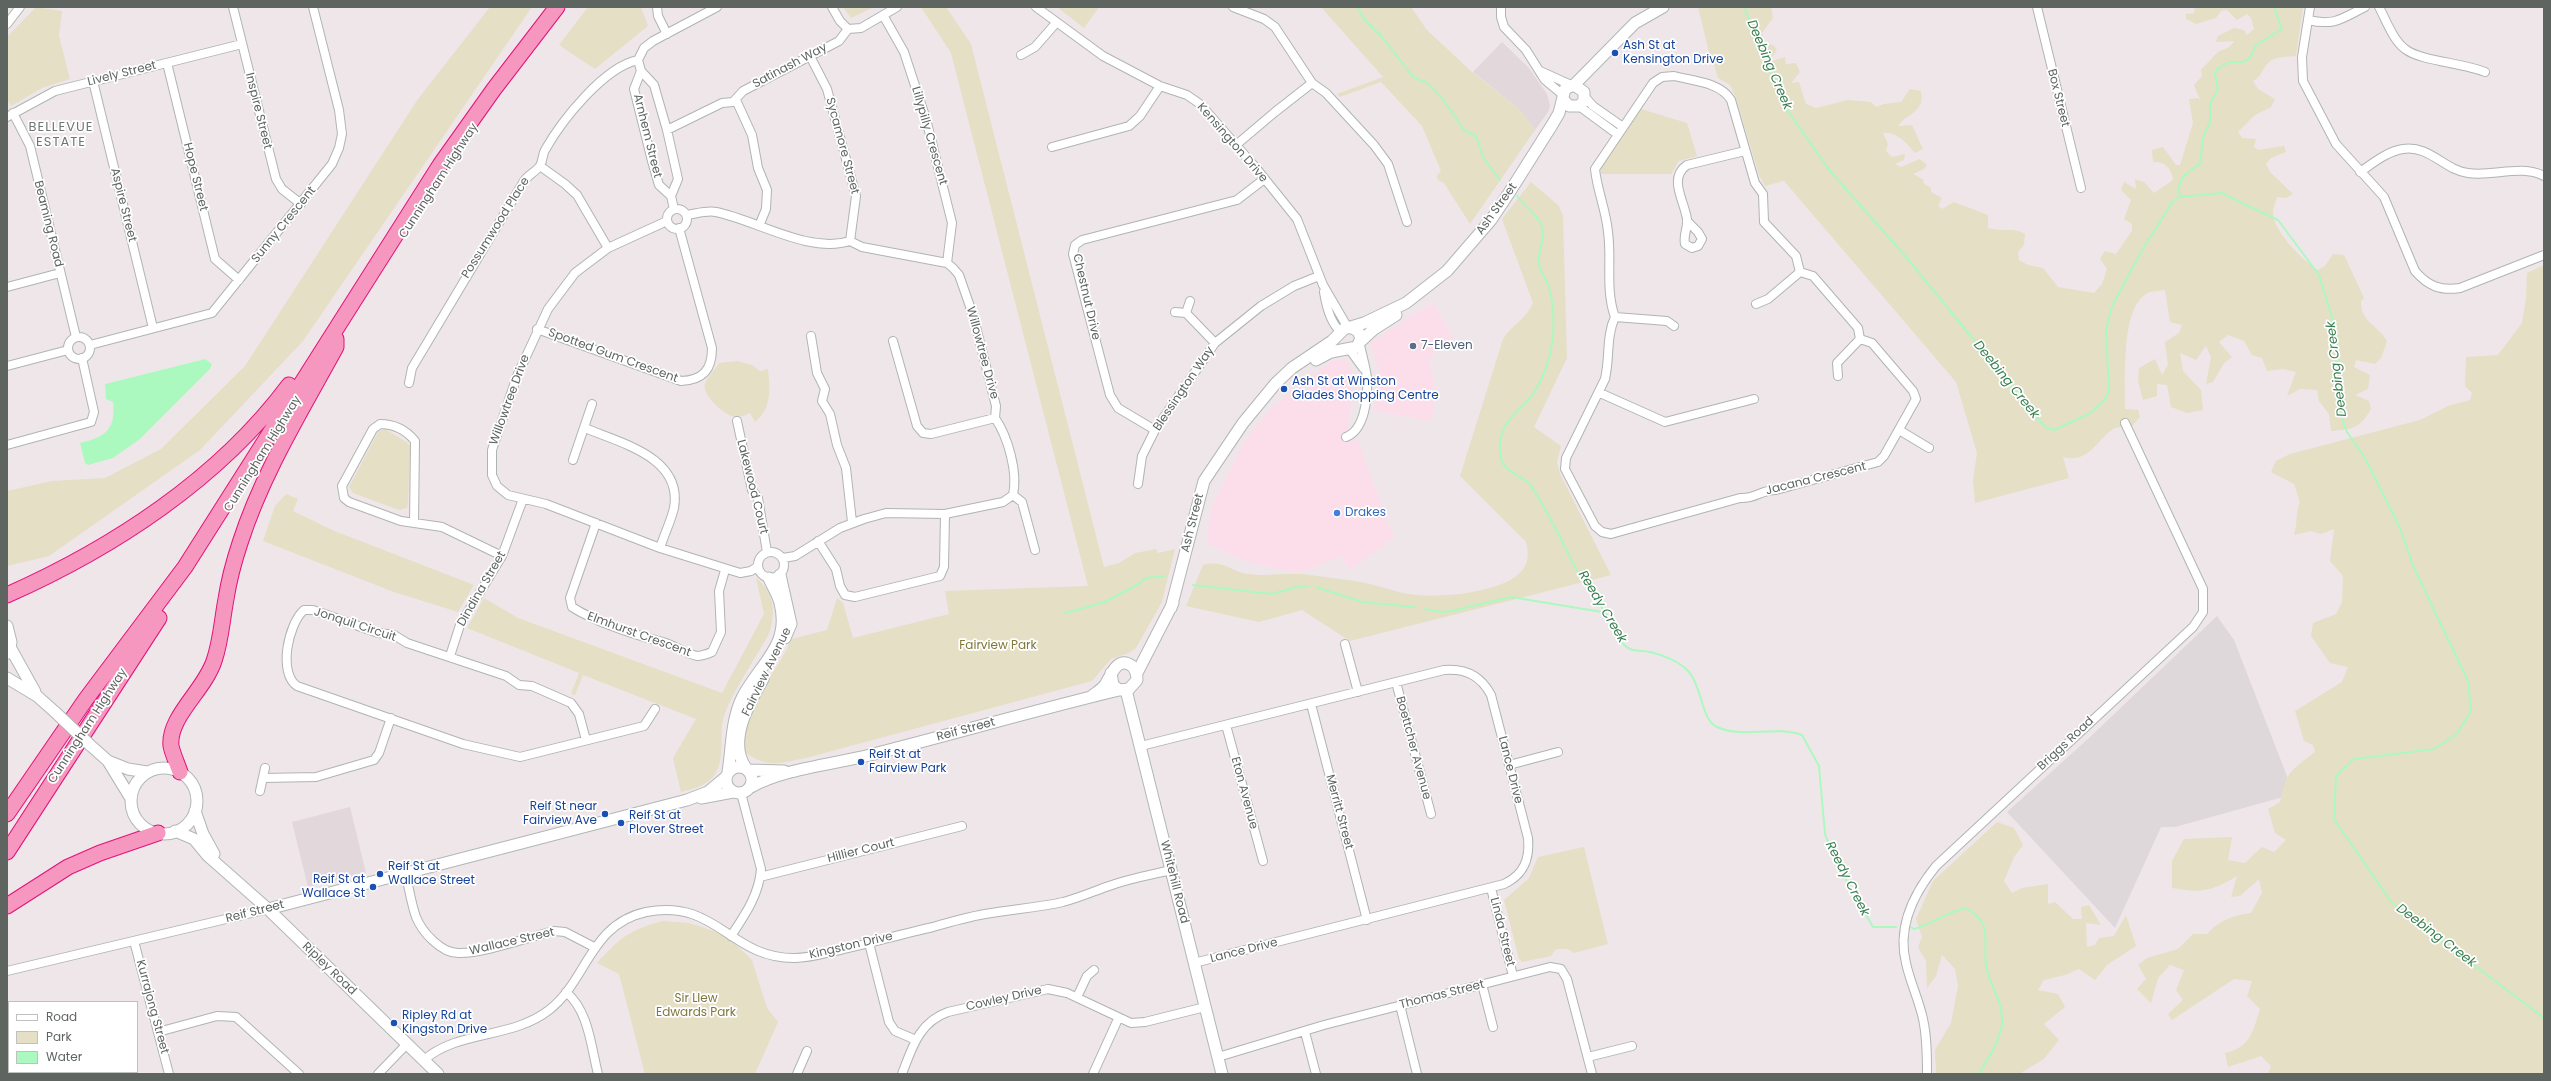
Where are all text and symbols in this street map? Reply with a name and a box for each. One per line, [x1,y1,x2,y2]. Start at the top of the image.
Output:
water label: Deebing Creek [1743,18,1795,112]
place label: Ash St at Kensington Drive [1623,39,1723,67]
street label: Satinash Way [750,40,830,92]
marker: Ash St at Kensington Drive [1610,48,1620,58]
street label: Lively Street [86,59,158,89]
street label: Box Street [2044,68,2072,128]
street label: Inspire Street [242,71,274,151]
street label: Lillypilly Crescent [908,85,950,187]
street label: Arnhem Street [630,93,664,179]
street label: Sycamore Street [822,96,862,196]
street label: Kensington Drive [1194,100,1270,186]
district label: BELLEVUE ESTATE [29,120,93,151]
street label: Cunningham Highway [396,121,482,241]
street label: Hope Street [180,141,210,213]
street label: Aspire Street [107,167,139,243]
street label: Possumwood Place [459,175,533,281]
street label: Beaming Road [30,179,66,269]
street label: Ash Street [1473,180,1521,238]
street label: Sunny Crescent [249,184,319,266]
street label: Chestnut Drive [1069,252,1103,342]
street label: Willowtree Drive [963,305,1001,401]
water label: Deebing Creek [2323,320,2351,418]
street label: Spotted Gum Crescent [546,326,680,386]
water label: Deebing Creek [1970,338,2042,422]
place label: 7-Eleven [1421,339,1473,353]
marker: 7-Eleven [1408,341,1418,351]
street label: Blessington Way [1150,344,1218,434]
street label: Willowtree Drive [487,353,533,447]
place label: Ash St at Winston Glades Shopping Centre [1292,375,1439,403]
marker: Ash St at Winston Glades Shopping Centre [1279,384,1289,394]
street label: Cunningham Highway [221,393,305,515]
street label: Lakewood Court [733,438,771,536]
street label: Jacana Crescent [1764,460,1868,498]
street label: Ash Street [1179,492,1207,554]
place label: Drakes [1345,506,1386,520]
marker: Drakes [1332,508,1342,518]
street label: Dindina Street [455,549,509,629]
water label: Reedy Creek [1574,568,1630,646]
street label: Jonquil Circuit [312,605,398,645]
street label: Elmhurst Crescent [585,610,693,660]
street label: Fairview Avenue [739,625,795,719]
park label: Fairview Park [959,639,1037,653]
street label: Cunningham Highway [45,666,131,786]
street label: Boettcher Avenue [1392,695,1434,801]
street label: Briggs Road [2035,714,2097,774]
street label: Reif Street [935,715,997,745]
street label: Lance Drive [1495,735,1525,805]
place label: Reif St at Fairview Park [869,748,946,776]
street label: Eton Avenue [1227,755,1261,831]
marker: Reif St at Fairview Park [856,757,866,767]
street label: Merritt Street [1322,773,1356,851]
place label: Reif St near Fairview Ave [523,800,597,828]
marker: Reif St near Fairview Ave [600,809,610,819]
place label: Reif St at Plover Street [629,809,704,837]
marker: Reif St at Plover Street [616,818,626,828]
street label: Hillier Court [826,836,896,866]
street label: Whitehill Road [1157,839,1191,925]
water label: Reedy Creek [1822,839,1872,919]
place label: Reif St at Wallace Street [388,860,475,888]
marker: Reif St at Wallace Street [375,869,385,879]
place label: Reif St at Wallace St [302,873,365,901]
marker: Reif St at Wallace St [368,882,378,892]
street label: Linda Street [1487,896,1517,968]
street label: Reif Street [224,898,286,926]
water label: Deebing Creek [2393,901,2479,971]
street label: Wallace Street [468,925,556,959]
street label: Kingston Drive [808,929,894,963]
street label: Lance Drive [1209,936,1279,966]
street label: Ripley Road [299,940,359,998]
street label: Kurrajong Street [133,958,171,1056]
street label: Thomas Street [1398,977,1486,1013]
street label: Cowley Drive [965,983,1043,1015]
park label: Sir Llew Edwards Park [656,992,736,1020]
legend [8,1001,138,1073]
text: Road [46,1008,77,1025]
place label: Ripley Rd at Kingston Drive [402,1009,487,1037]
marker: Ripley Rd at Kingston Drive [389,1018,399,1028]
text: Park [46,1028,72,1045]
text: Water [46,1048,82,1065]

